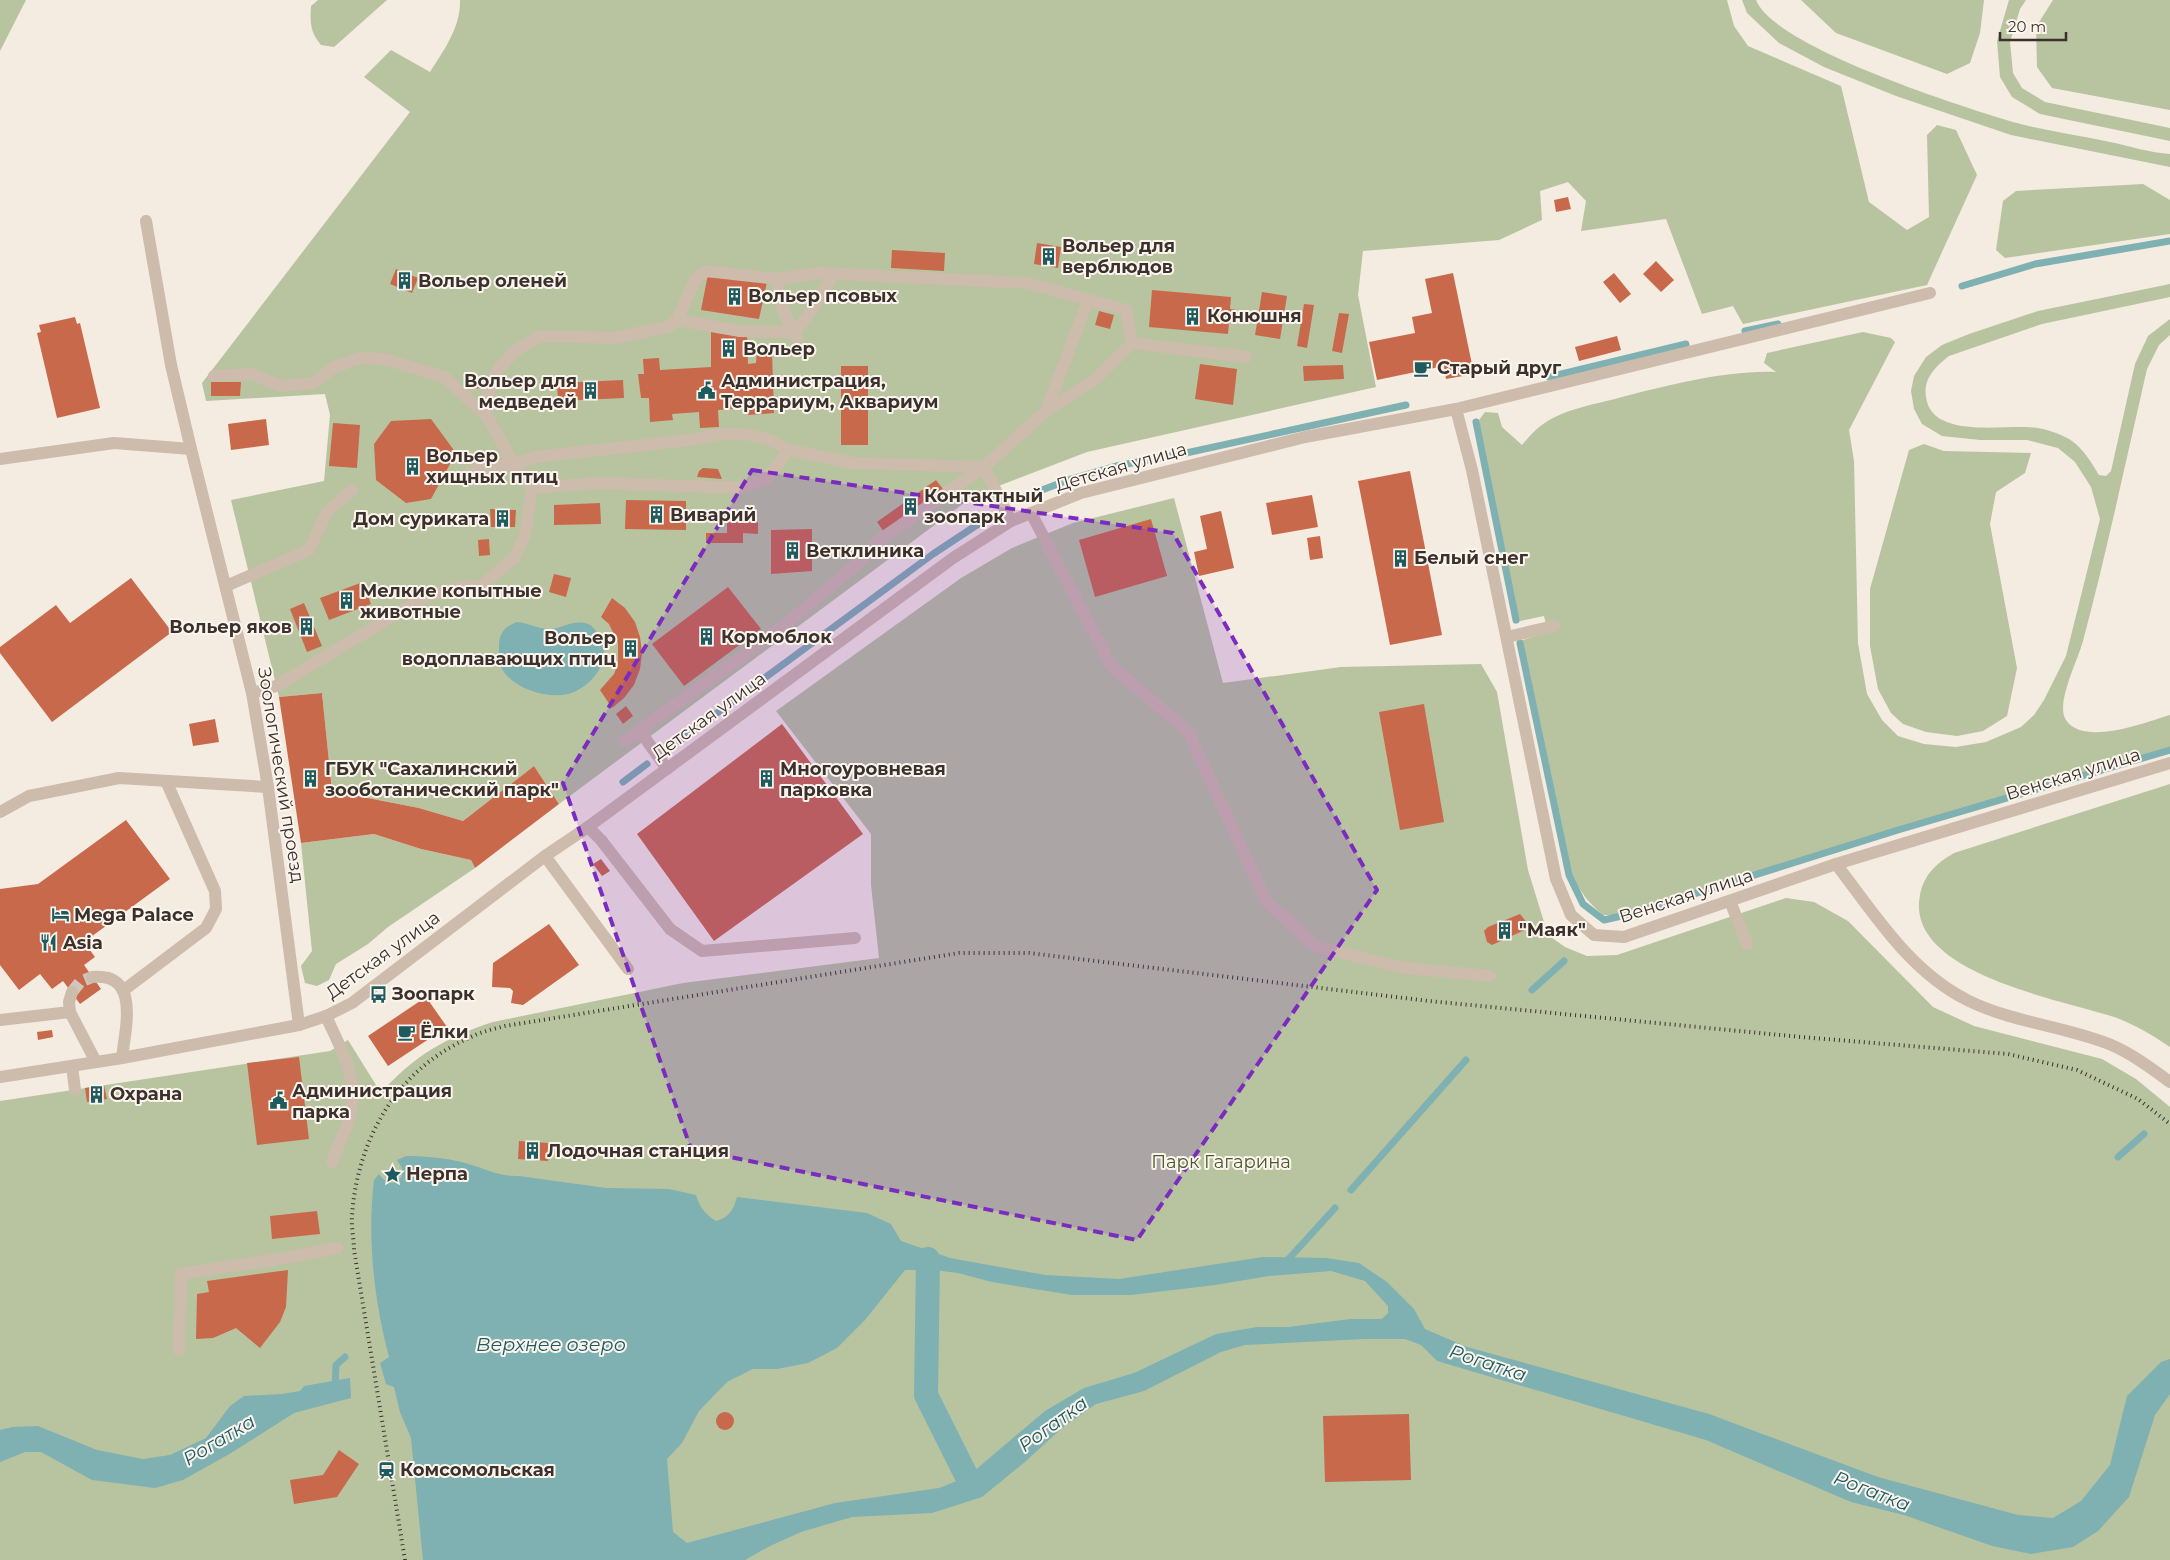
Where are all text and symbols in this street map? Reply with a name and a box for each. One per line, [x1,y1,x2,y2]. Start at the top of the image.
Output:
scale bar [2000,10,2066,42]
text: 20 m [2008,17,2046,36]
place label: Вольер для верблюдов [1062,235,1175,278]
building icon: Вольер для верблюдов [1038,246,1058,266]
place label: Вольер оленей [418,270,567,292]
building icon: Вольер оленей [394,271,414,291]
place label: Вольер псовых [748,285,897,307]
building icon: Вольер псовых [724,286,744,306]
place label: Конюшня [1207,305,1301,327]
building icon: Конюшня [1183,306,1203,326]
place label: Вольер [743,338,815,360]
building icon: Вольер [719,339,739,359]
place label: Старый друг [1437,357,1562,379]
cafe icon: Старый друг [1413,358,1433,378]
place label: Вольер для медведей [464,370,577,413]
place label: Администрация, Террариум, Аквариум [721,370,939,413]
building icon: Вольер для медведей [581,381,601,401]
public building icon: Администрация, Террариум, Аквариум [697,381,717,401]
street label: Детская улица [1053,438,1189,496]
place label: Вольер хищных птиц [426,445,558,488]
building icon: Вольер хищных птиц [402,456,422,476]
place label: Контактный зоопарк [924,485,1043,528]
building icon: Контактный зоопарк [900,496,920,516]
place label: Виварий [670,504,756,526]
building icon: Виварий [646,505,666,525]
place label: Дом суриката [353,508,489,530]
building icon: Дом суриката [493,509,513,529]
place label: Ветклиника [806,540,924,562]
building icon: Ветклиника [782,541,802,561]
place label: Белый снег [1414,547,1529,569]
building icon: Белый снег [1390,548,1410,568]
place label: Мелкие копытные животные [360,580,542,623]
building icon: Мелкие копытные животные [336,591,356,611]
place label: Вольер яков [169,616,292,638]
building icon: Вольер яков [296,617,316,637]
place label: Кормоблок [721,626,832,648]
place label: Вольер водоплавающих птиц [402,627,616,670]
building icon: Кормоблок [697,627,717,647]
building icon: Вольер водоплавающих птиц [620,638,640,658]
street label: Зоологический проезд [253,666,309,885]
street label: Детская улица [648,667,770,765]
street label: Венская улица [2003,743,2143,805]
place label: ГБУК "Сахалинский зооботанический парк" [325,758,559,801]
place label: Многоуровневая парковка [780,758,946,801]
building icon: ГБУК "Сахалинский зооботанический парк" [301,769,321,789]
building icon: Многоуровневая парковка [756,769,776,789]
street label: Венская улица [1616,864,1756,928]
place label: Mega Palace [74,904,194,926]
hotel icon: Mega Palace [50,905,70,925]
street label: Детская улица [322,906,444,1004]
place label: "Маяк" [1519,919,1586,941]
building icon: "Маяк" [1495,920,1515,940]
place label: Asia [62,932,103,954]
restaurant icon: Asia [39,933,59,953]
place label: Зоопарк [391,983,475,1005]
bus stop icon: Зоопарк [368,984,388,1004]
place label: Ёлки [420,1021,468,1043]
cafe icon: Ёлки [396,1022,416,1042]
place label: Администрация парка [292,1080,452,1123]
place label: Охрана [110,1083,182,1105]
building icon: Охрана [86,1084,106,1104]
public building icon: Администрация парка [268,1091,288,1111]
place label: Лодочная станция [547,1140,729,1162]
building icon: Лодочная станция [523,1141,543,1161]
park label: Парк Гагарина [1151,1151,1291,1173]
place label: Нерпа [406,1163,468,1185]
place icon: Нерпа [382,1164,402,1184]
water label: Верхнее озеро [476,1333,626,1356]
water label: Рогатка [1446,1340,1530,1386]
water label: Рогатка [1014,1391,1092,1457]
water label: Рогатка [179,1410,259,1470]
place label: Комсомольская [400,1459,555,1481]
station icon: Комсомольская [376,1460,396,1480]
water label: Рогатка [1831,1466,1913,1516]

